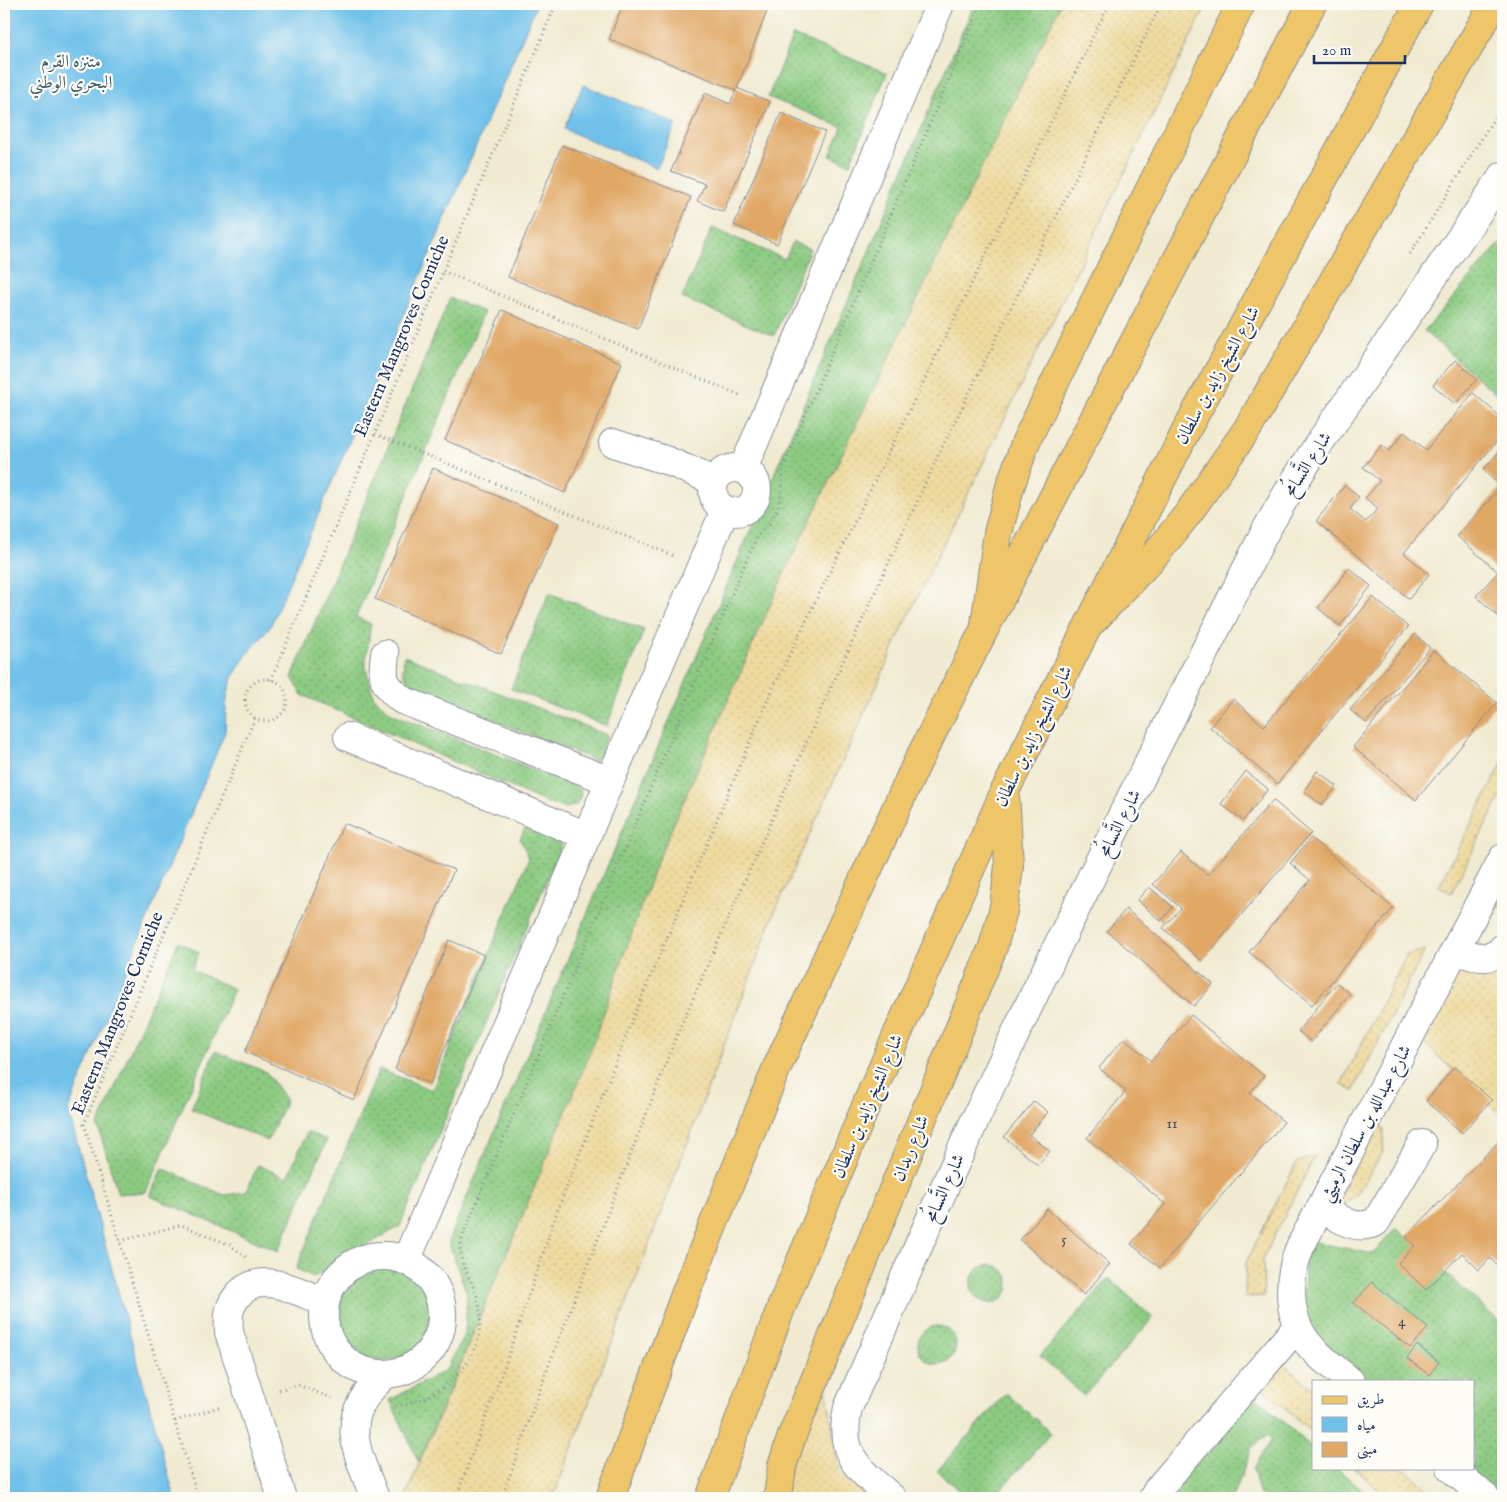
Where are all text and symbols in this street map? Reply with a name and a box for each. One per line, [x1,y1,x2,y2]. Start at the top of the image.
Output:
scale bar [1314,32,1406,64]
text: 20 m [1322,41,1352,60]
park label: متنزه القرم البحري الوطني [30,51,113,99]
street label: Eastern Mangroves Corniche [349,232,455,441]
street label: شارع الشيخ زايد بن سلطان [1171,303,1268,450]
street label: شارع التَّسامُح [1274,425,1340,503]
street label: شارع الشيخ زايد بن سلطان [990,662,1081,812]
street label: شارع التَّسامُح [1089,784,1150,863]
street label: Eastern Mangroves Corniche [67,909,170,1118]
street label: شارع الشيخ زايد بن سلطان [828,1031,912,1183]
street label: شارع عبدالله بن سلطان الرميثي [1315,1041,1421,1208]
street label: شارع ربدان [888,1112,937,1186]
house number: 11 [1166,1114,1178,1133]
street label: شارع التَّسامُح [915,1149,973,1228]
house number: 5 [1061,1230,1067,1249]
house number: 4 [1398,1312,1406,1331]
legend [1312,1380,1474,1470]
text: طريق [1357,1390,1384,1409]
text: مياه [1357,1416,1375,1435]
text: مبنى [1357,1440,1377,1460]

